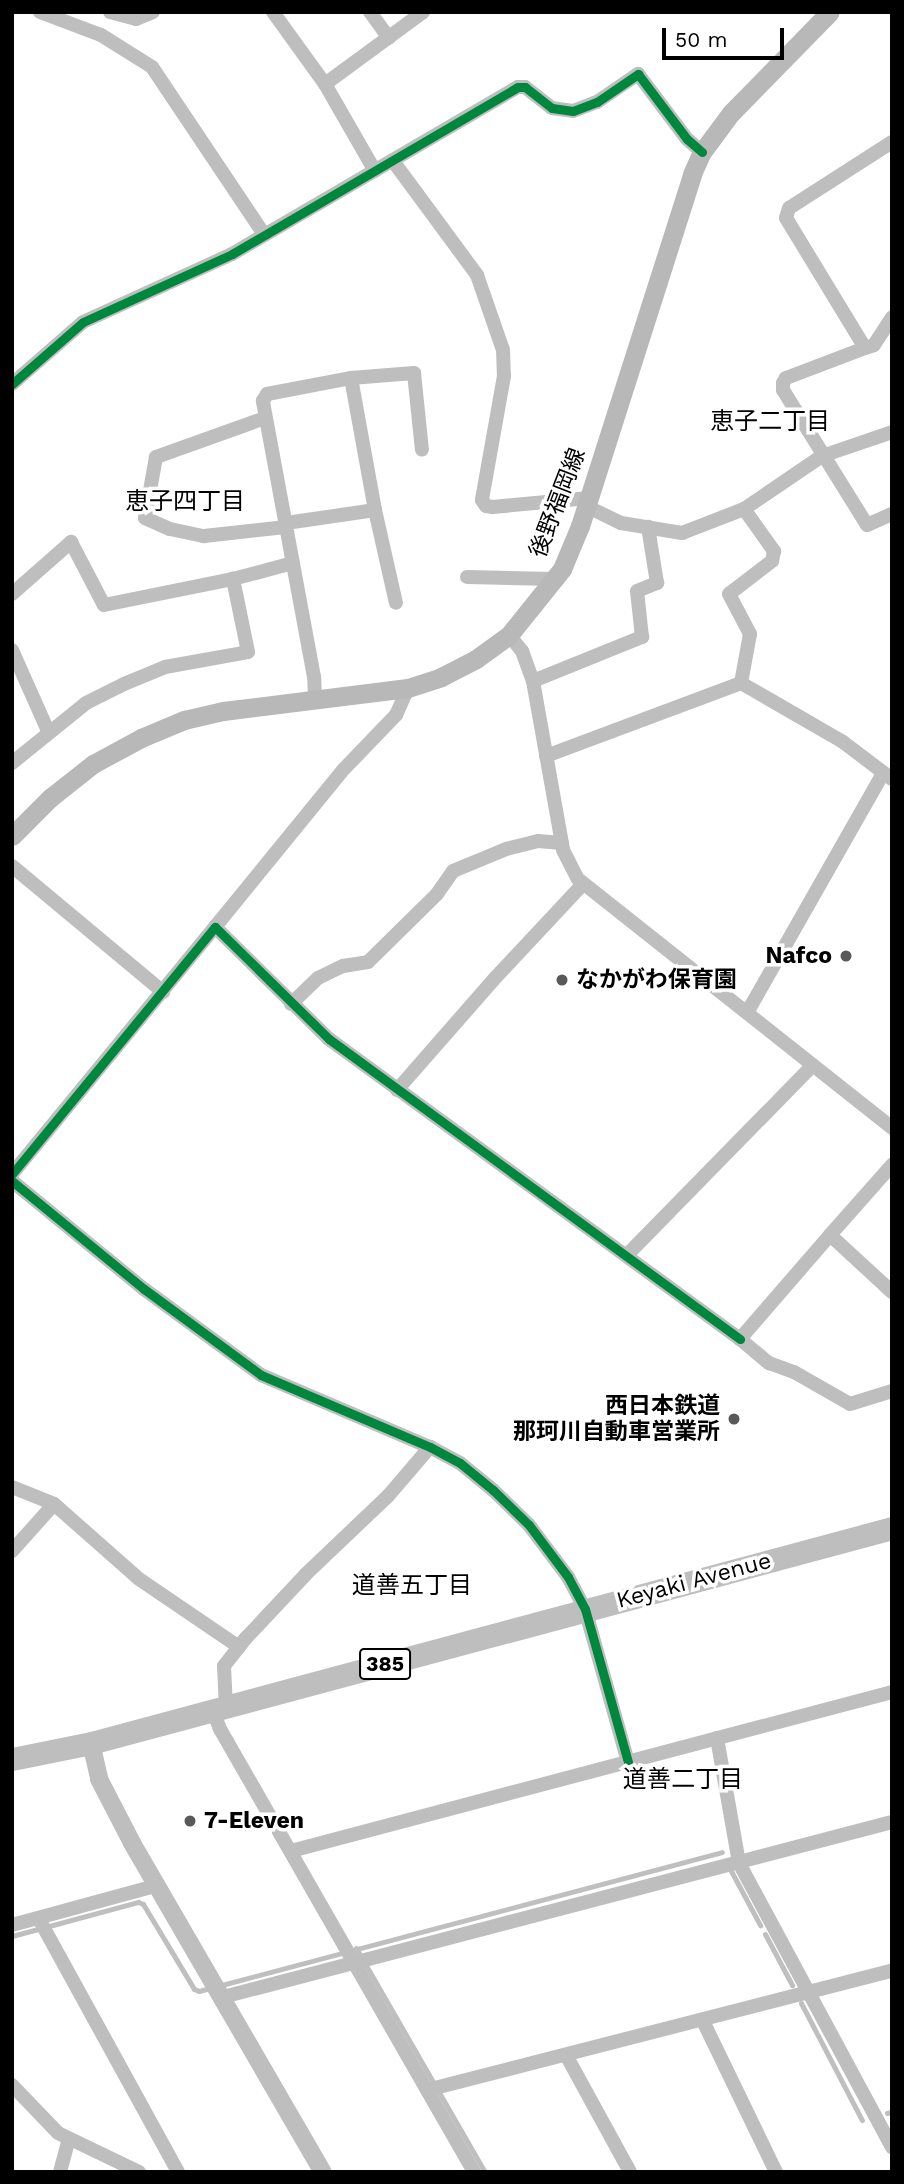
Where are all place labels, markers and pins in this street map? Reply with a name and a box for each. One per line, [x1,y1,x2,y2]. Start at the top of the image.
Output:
place label: Nafco [766,942,832,970]
marker: Nafco [838,948,854,964]
place label: なかがわ保育園 [576,966,737,994]
marker: なかがわ保育園 [554,972,570,988]
place label: 西日本鉄道 那珂川自動車営業所 [513,1392,720,1446]
marker: 西日本鉄道 那珂川自動車営業所 [726,1411,742,1427]
place label: 7-Eleven [204,1807,304,1835]
marker: 7-Eleven [182,1813,198,1829]

